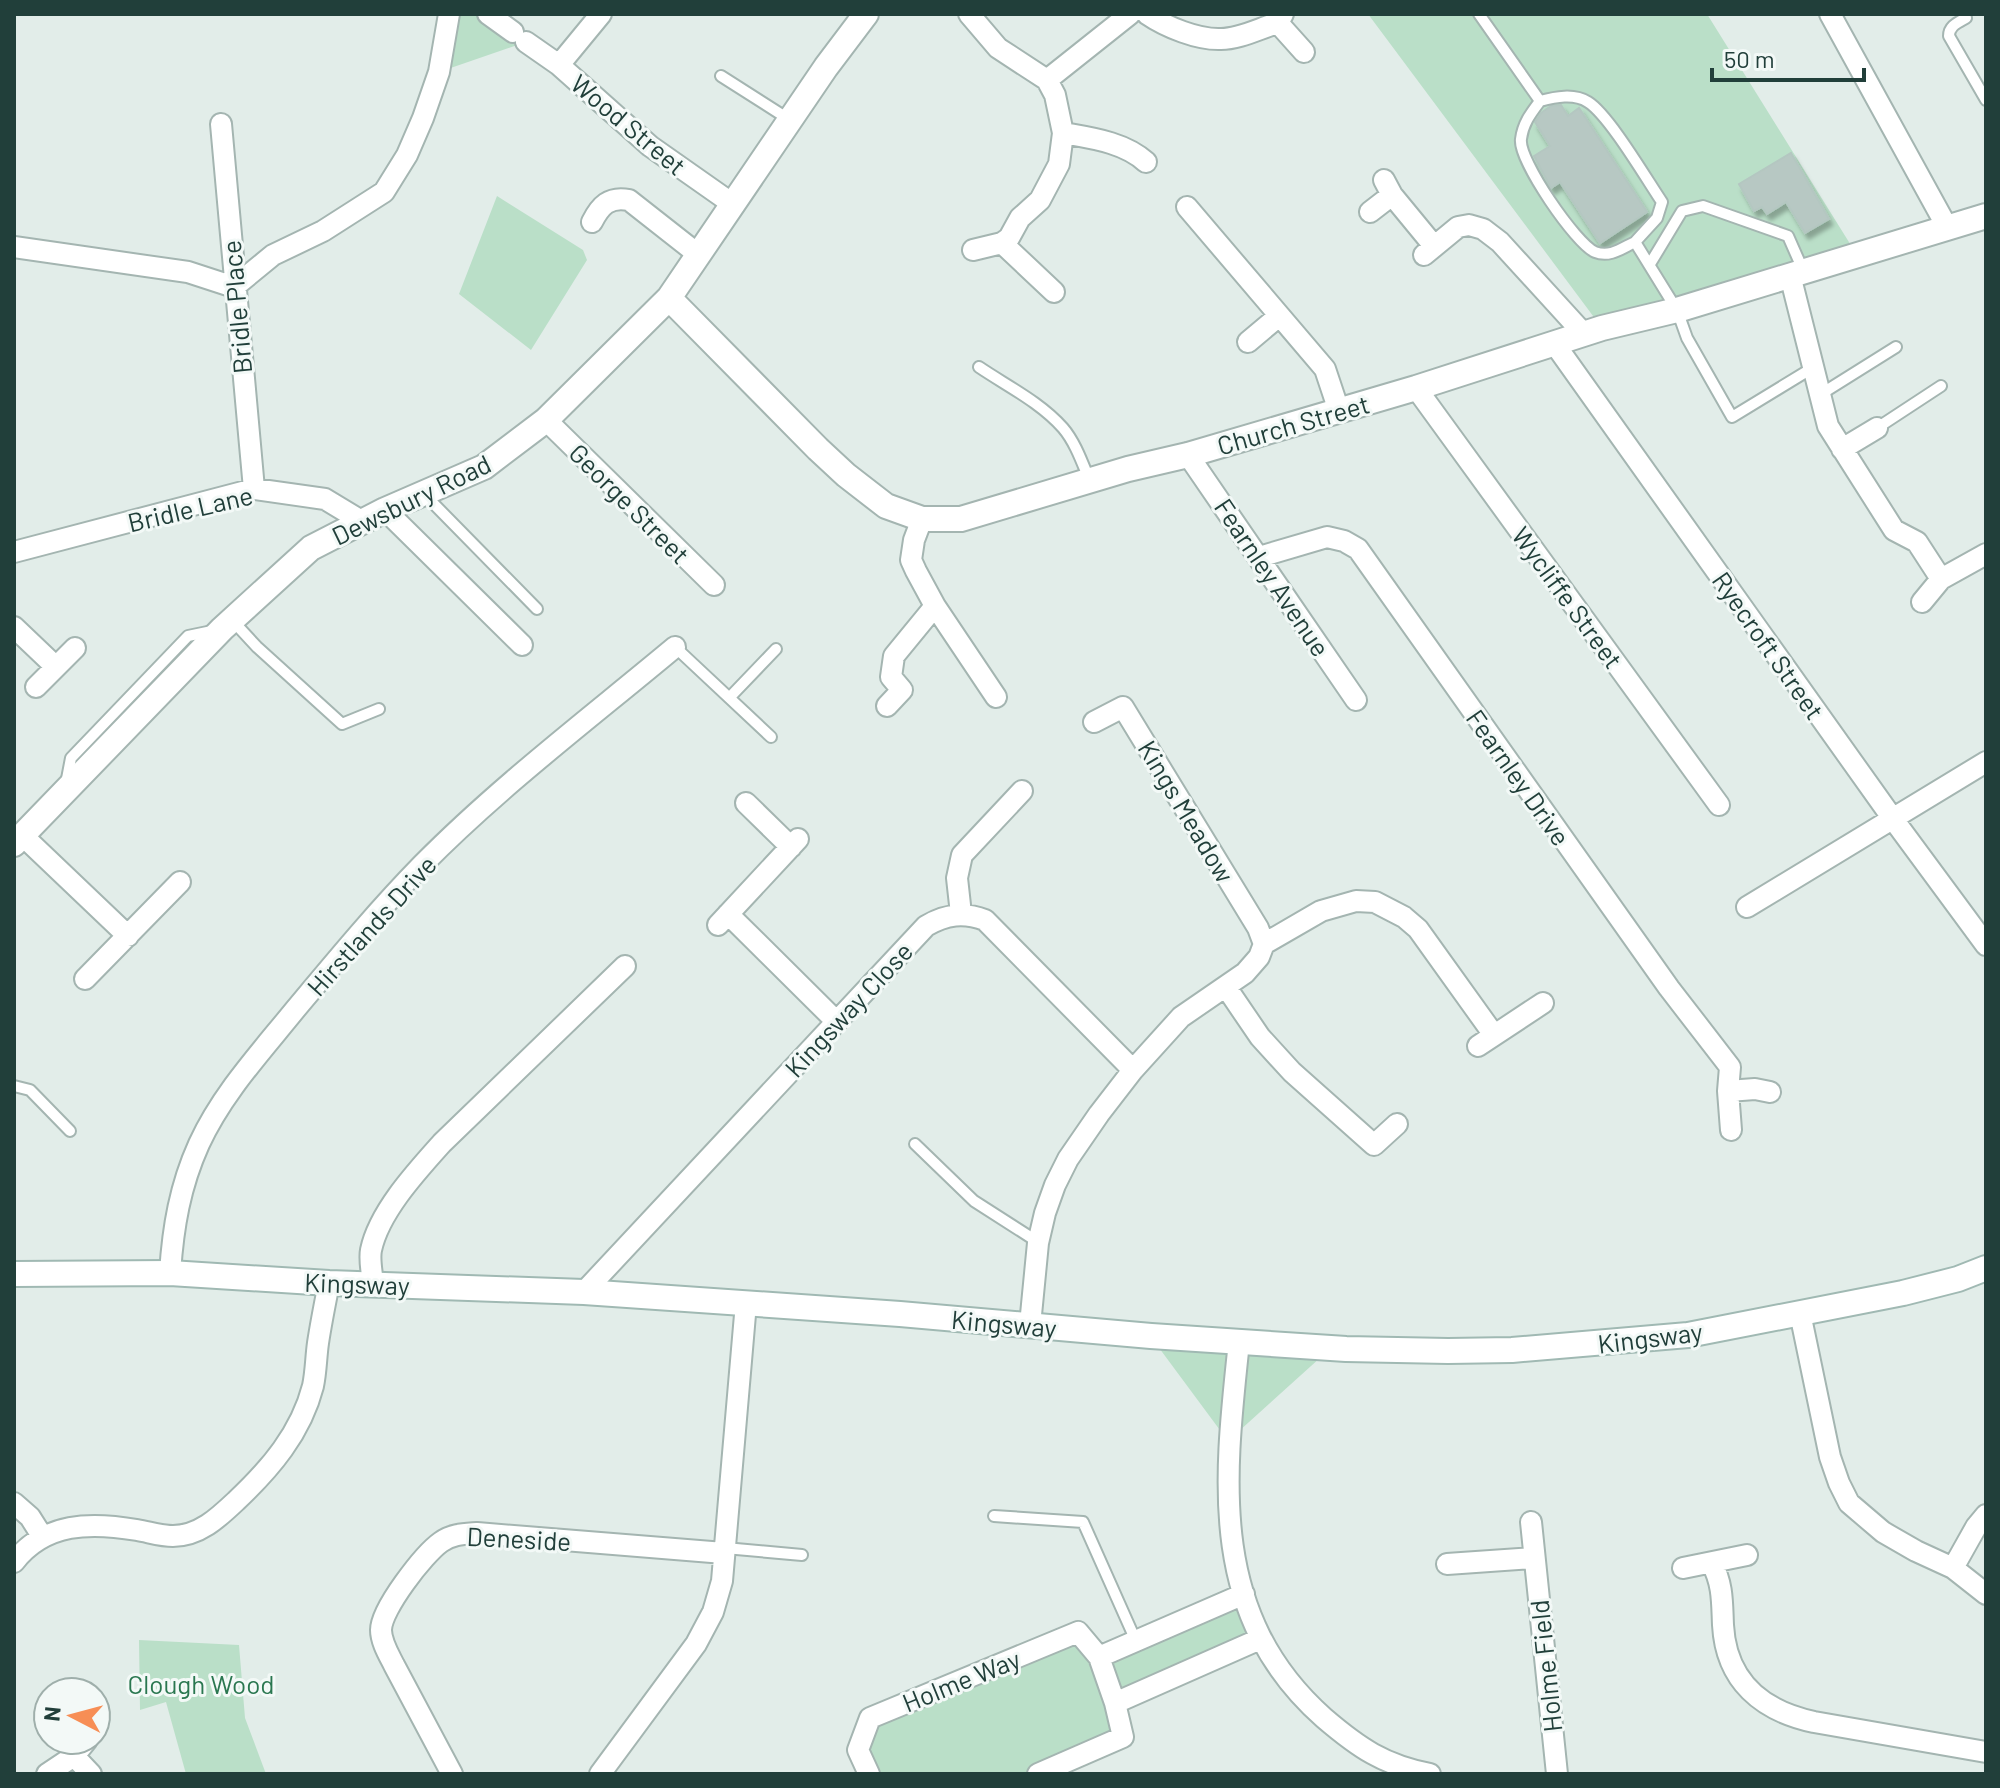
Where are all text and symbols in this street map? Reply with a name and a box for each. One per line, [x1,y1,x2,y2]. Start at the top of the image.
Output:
scale bar [1712,32,1864,82]
text: 50 m [1724,44,1775,73]
street label: Wood Street [565,67,693,181]
street label: Bridle Place [215,239,257,375]
street label: Church Street [1213,387,1373,461]
street label: George Street [564,437,696,569]
street label: Dewsbury Road [326,447,496,551]
street label: Bridle Lane [124,479,256,537]
street label: Fearnley Avenue [1209,492,1337,662]
street label: Wycliffe Street [1506,520,1630,674]
street label: Ryecroft Street [1707,565,1831,725]
street label: Fearnley Drive [1461,703,1577,851]
street label: Kings Meadow [1132,734,1242,888]
street label: Hirstlands Drive [300,849,442,1001]
street label: Kingsway Close [778,935,918,1083]
street label: Kingsway [304,1266,410,1300]
street label: Kingsway [950,1303,1058,1343]
street label: Kingsway [1596,1315,1704,1359]
street label: Deneside [466,1520,572,1556]
street label: Holme Field [1523,1598,1567,1734]
street label: Holme Way [898,1642,1024,1718]
park label: Clough Wood [127,1668,275,1699]
north arrow [32,1676,112,1756]
text: N [37,1705,65,1722]

